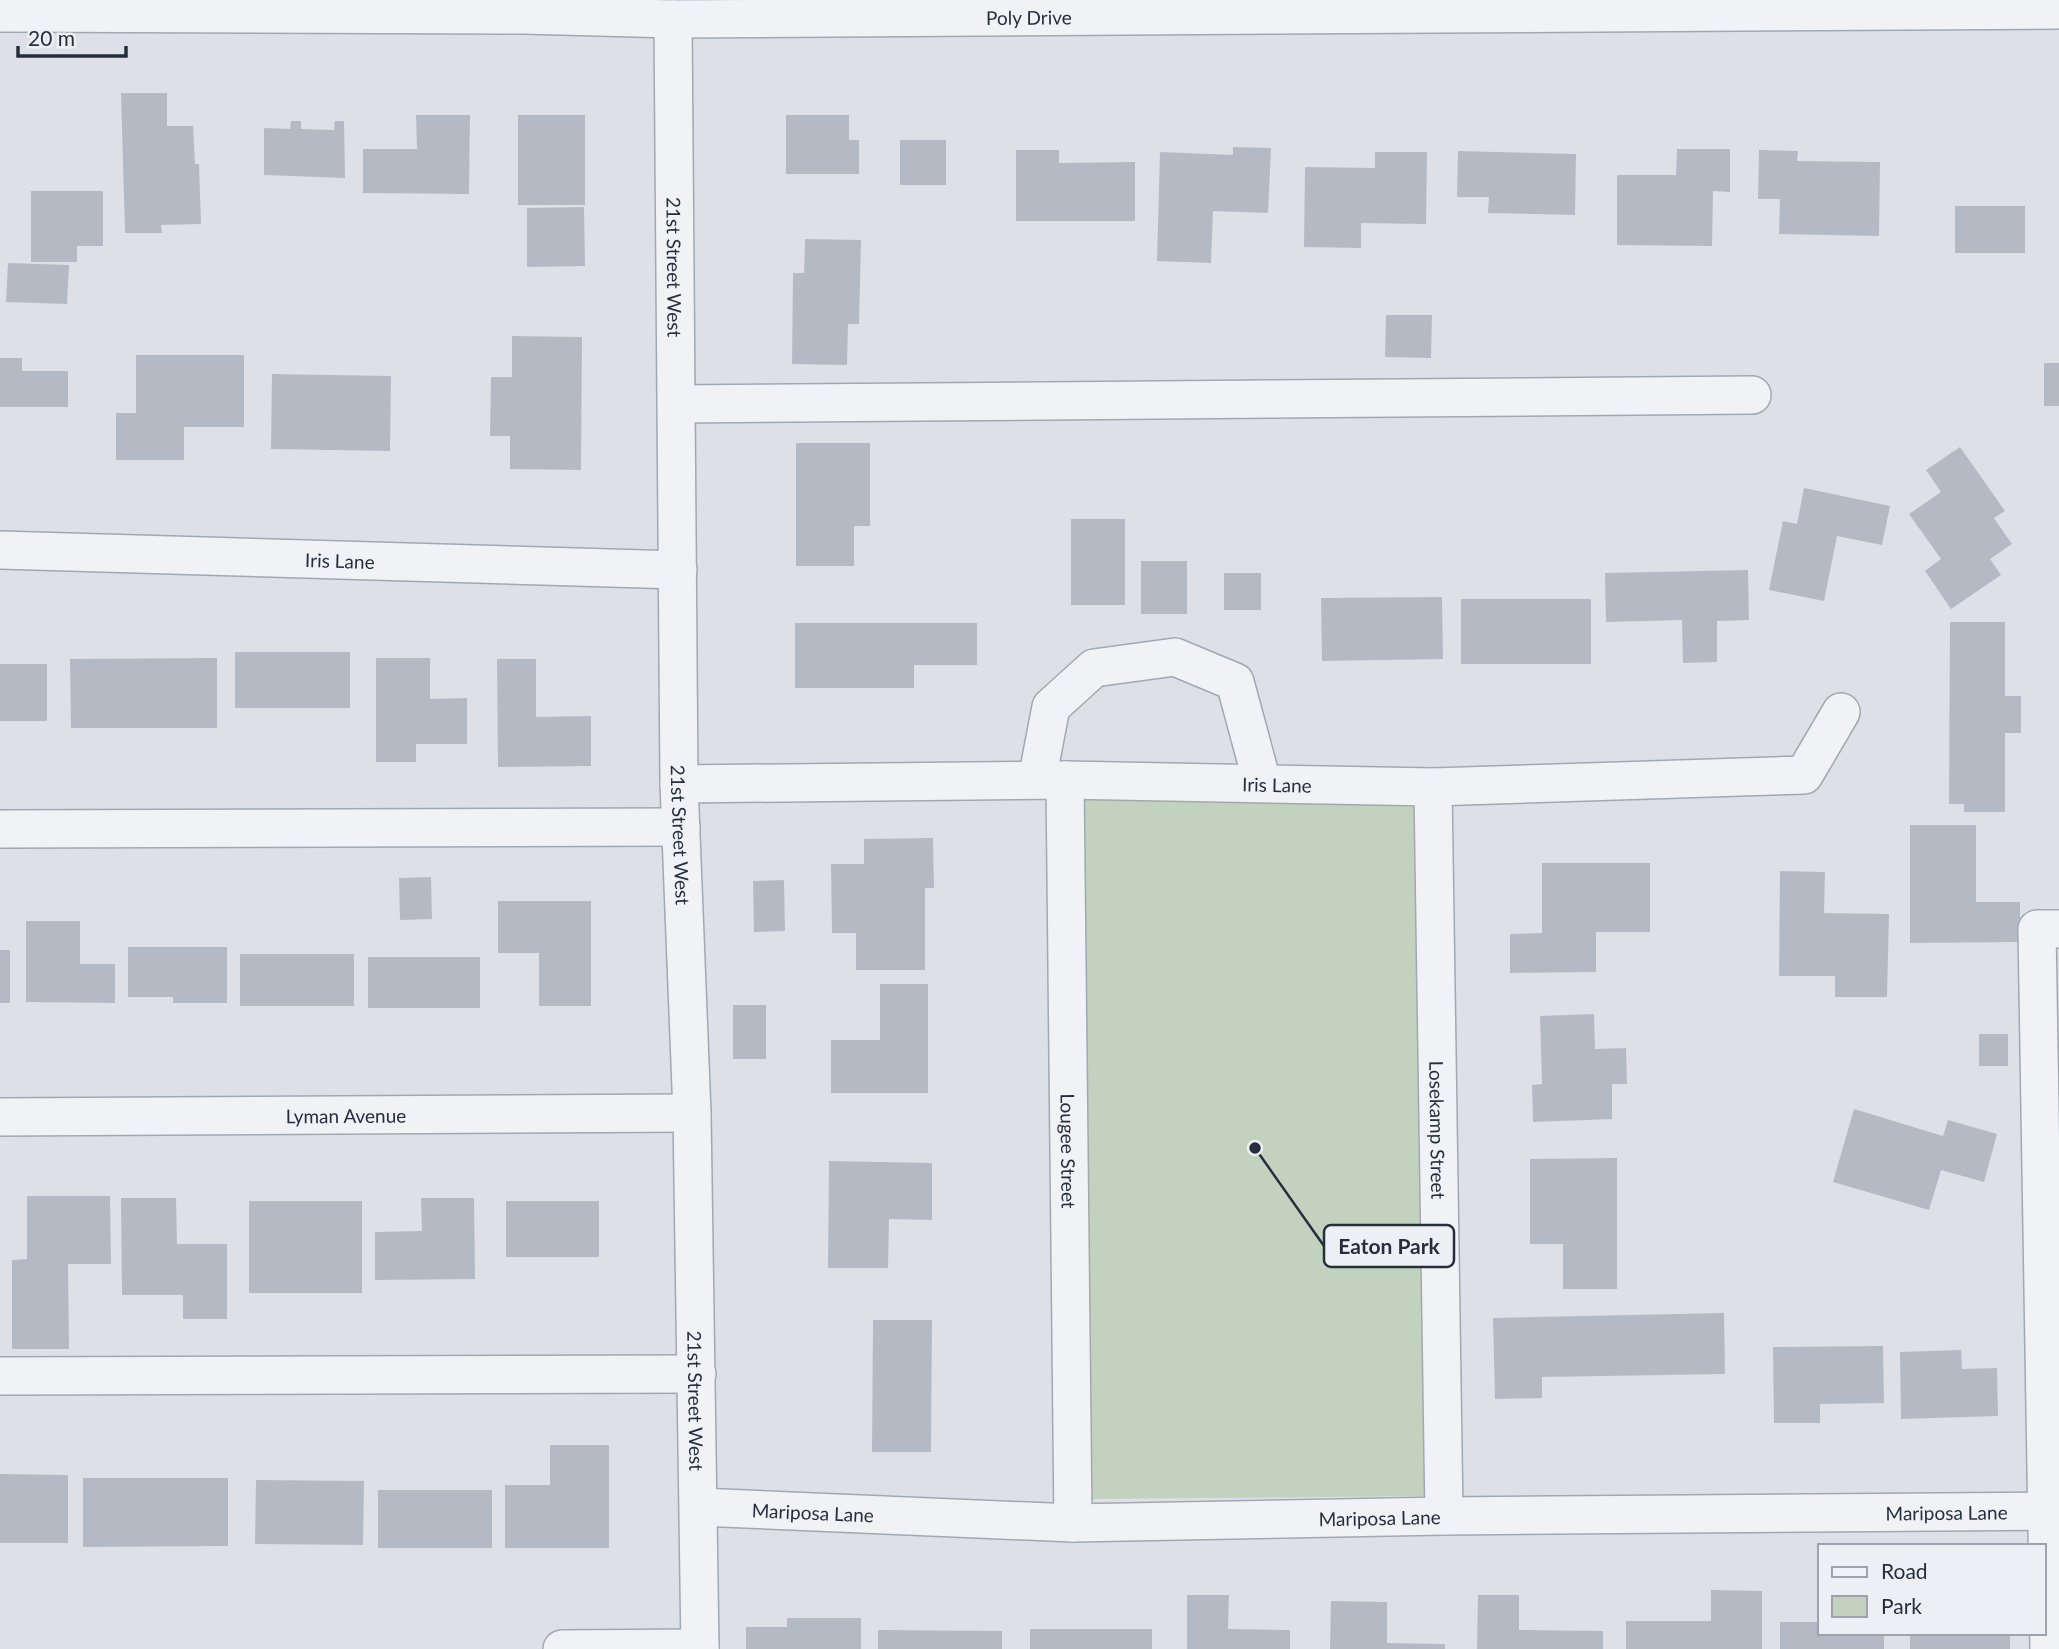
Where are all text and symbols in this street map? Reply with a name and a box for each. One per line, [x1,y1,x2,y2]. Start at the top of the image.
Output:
street label: Poly Drive [986,5,1072,28]
scale bar [18,14,126,58]
text: 20 m [28,25,75,50]
street label: 21st Street West [663,197,687,337]
street label: Iris Lane [305,548,375,573]
street label: 21st Street West [667,765,695,906]
street label: Iris Lane [1242,772,1312,796]
street label: Losekamp Street [1426,1061,1451,1200]
street label: Lougee Street [1057,1093,1081,1209]
street label: Lyman Avenue [286,1103,406,1127]
callout: Eaton Park [1324,1225,1454,1267]
text: Eaton Park [1338,1233,1441,1258]
street label: 21st Street West [684,1330,709,1471]
street label: Mariposa Lane [751,1498,874,1526]
street label: Mariposa Lane [1885,1500,2008,1524]
street label: Mariposa Lane [1318,1505,1441,1530]
legend [1818,1544,2045,1635]
text: Road [1881,1558,1928,1583]
text: Park [1881,1593,1922,1618]

